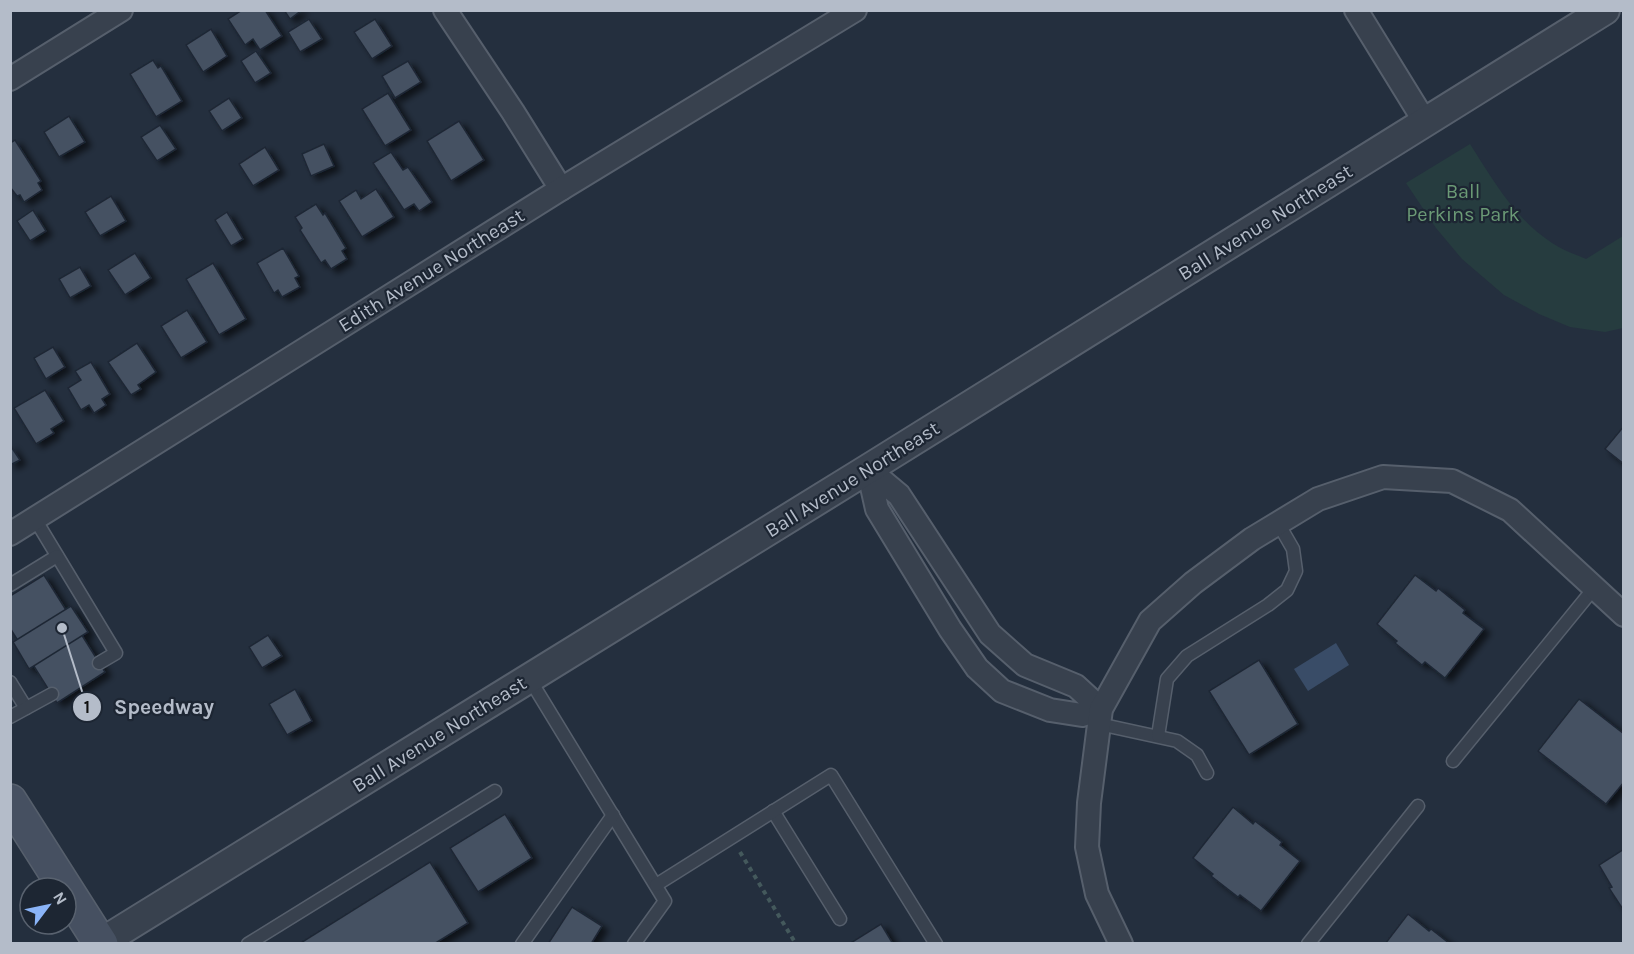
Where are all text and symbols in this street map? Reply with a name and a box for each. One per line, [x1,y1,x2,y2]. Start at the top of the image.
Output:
street label: Ball Avenue Northeast [1174,159,1357,285]
park label: Ball Perkins Park [1406,180,1520,226]
street label: Edith Avenue Northeast [334,204,529,337]
street label: Ball Avenue Northeast [761,416,944,542]
street label: Ball Avenue Northeast [348,671,531,797]
callout: Speedway [72,687,226,726]
text: Speedway [114,695,214,719]
text: 1 [84,696,90,718]
north arrow [18,876,78,936]
text: N [49,888,71,908]

